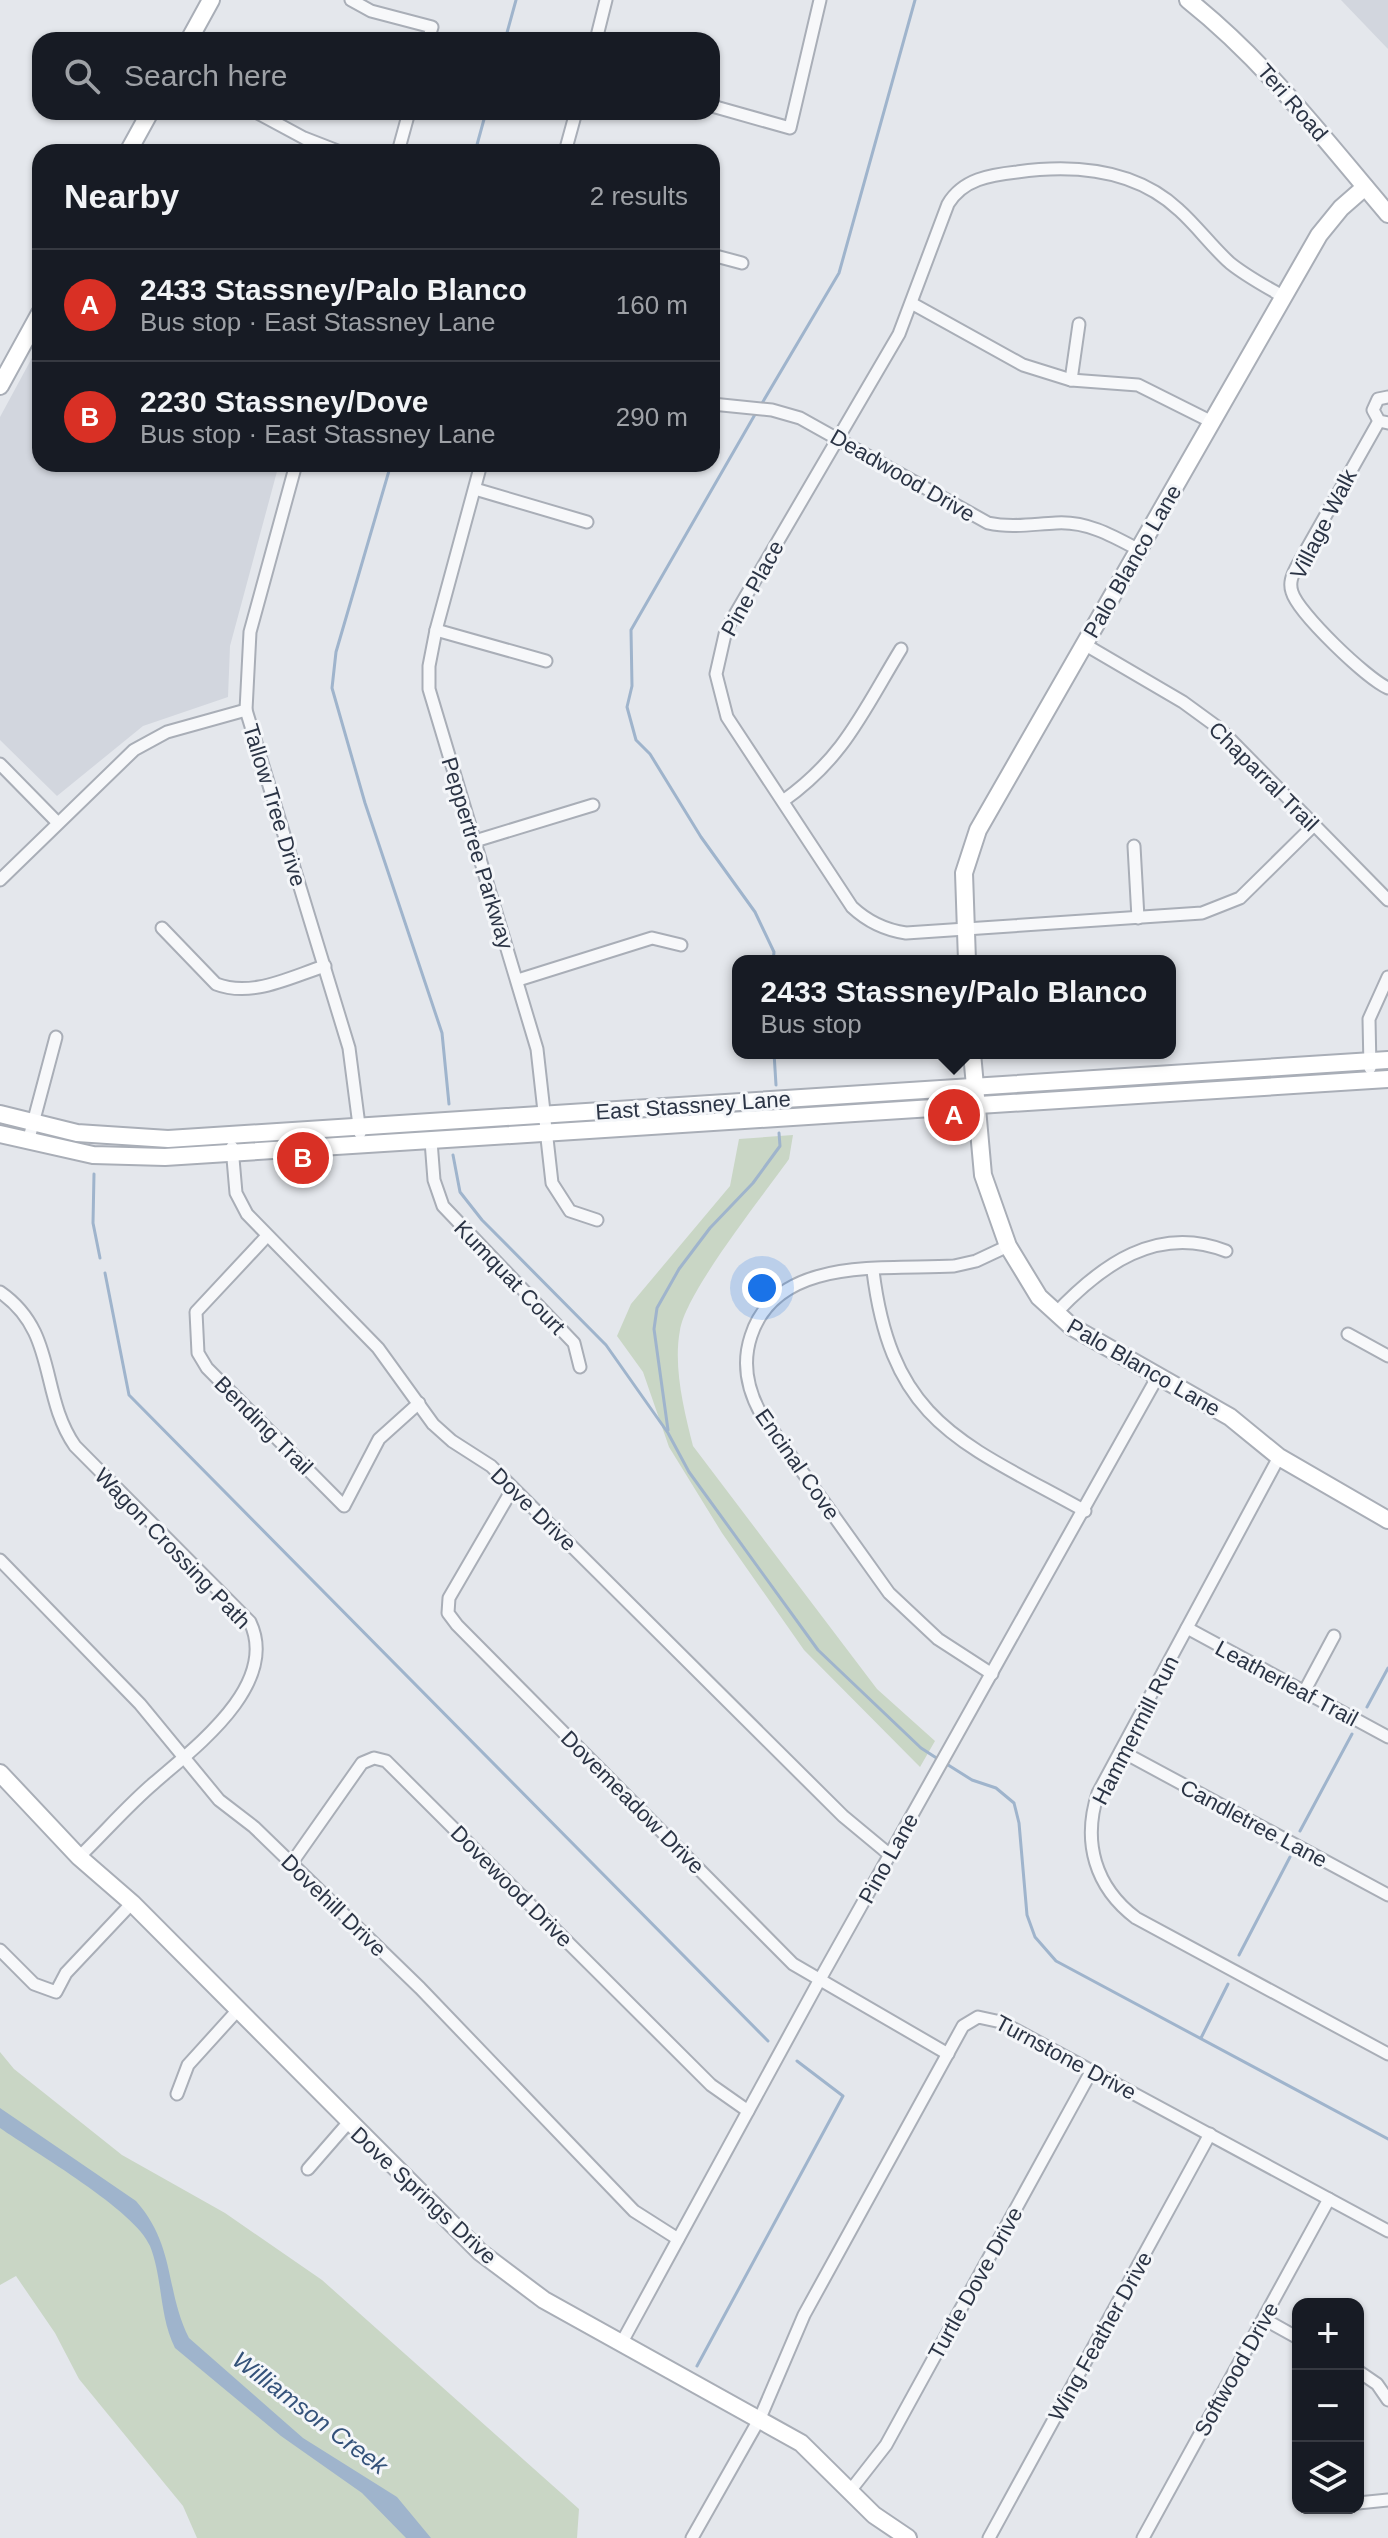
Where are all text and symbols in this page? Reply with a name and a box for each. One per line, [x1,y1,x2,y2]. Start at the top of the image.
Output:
search box [32,32,720,120]
icon: search [60,54,104,98]
text: Search here [124,59,287,92]
street label: Teri Road [1252,59,1333,146]
text: Nearby [64,177,179,215]
text: 2 results [590,181,688,211]
text: 2433 Stassney/Palo Blanco [140,273,527,306]
text: A [81,290,99,320]
text: 160 m [616,290,688,320]
text: Bus stop · East Stassney Lane [140,307,496,337]
text: 2230 Stassney/Dove [140,385,429,418]
text: B [81,402,99,432]
text: 290 m [616,402,688,432]
text: Bus stop · East Stassney Lane [140,419,496,449]
street label: Deadwood Drive [826,424,979,527]
street label: Village Walk [1285,464,1362,583]
street label: Palo Blanco Lane [1078,480,1186,642]
street label: Pine Place [716,536,789,640]
street label: Chaparral Trail [1204,717,1323,836]
street label: Tallow Tree Drive [238,721,311,889]
street label: Peppertree Parkway [436,754,519,952]
popup [732,955,1176,1059]
text: 2433 Stassney/Palo Blanco [761,975,1147,1008]
text: Bus stop [761,1009,862,1039]
pin: A [928,1085,980,1145]
street label: East Stassney Lane [595,1086,792,1125]
pin: B [277,1128,329,1188]
street label: Kumquat Court [449,1215,570,1339]
your location [742,1268,782,1308]
street label: Palo Blanco Lane [1063,1313,1225,1421]
street label: Bending Trail [209,1371,318,1480]
street label: Encinal Cove [750,1404,845,1525]
street label: Wagon Crossing Path [90,1463,256,1634]
street label: Dove Drive [486,1463,581,1556]
street label: Leatherleaf Trail [1211,1635,1362,1732]
street label: Hammermill Run [1087,1652,1184,1809]
street label: Dovemeadow Drive [556,1726,709,1879]
street label: Candletree Lane [1176,1774,1331,1873]
street label: Pino Lane [853,1809,923,1908]
street label: Dovewood Drive [446,1820,578,1952]
street label: Dovehill Drive [276,1849,391,1961]
street label: Turnstone Drive [991,2010,1140,2105]
street label: Dove Springs Drive [346,2122,501,2269]
street label: Turtle Dove Drive [923,2203,1028,2364]
street label: Wing Feather Drive [1044,2247,1157,2425]
street label: Softwood Drive [1189,2298,1284,2441]
map controls [1292,2298,1364,2514]
button: + [1292,2298,1364,2370]
water label: Williamson Creek [228,2346,394,2481]
button: − [1292,2370,1364,2442]
button: layers [1292,2442,1364,2514]

